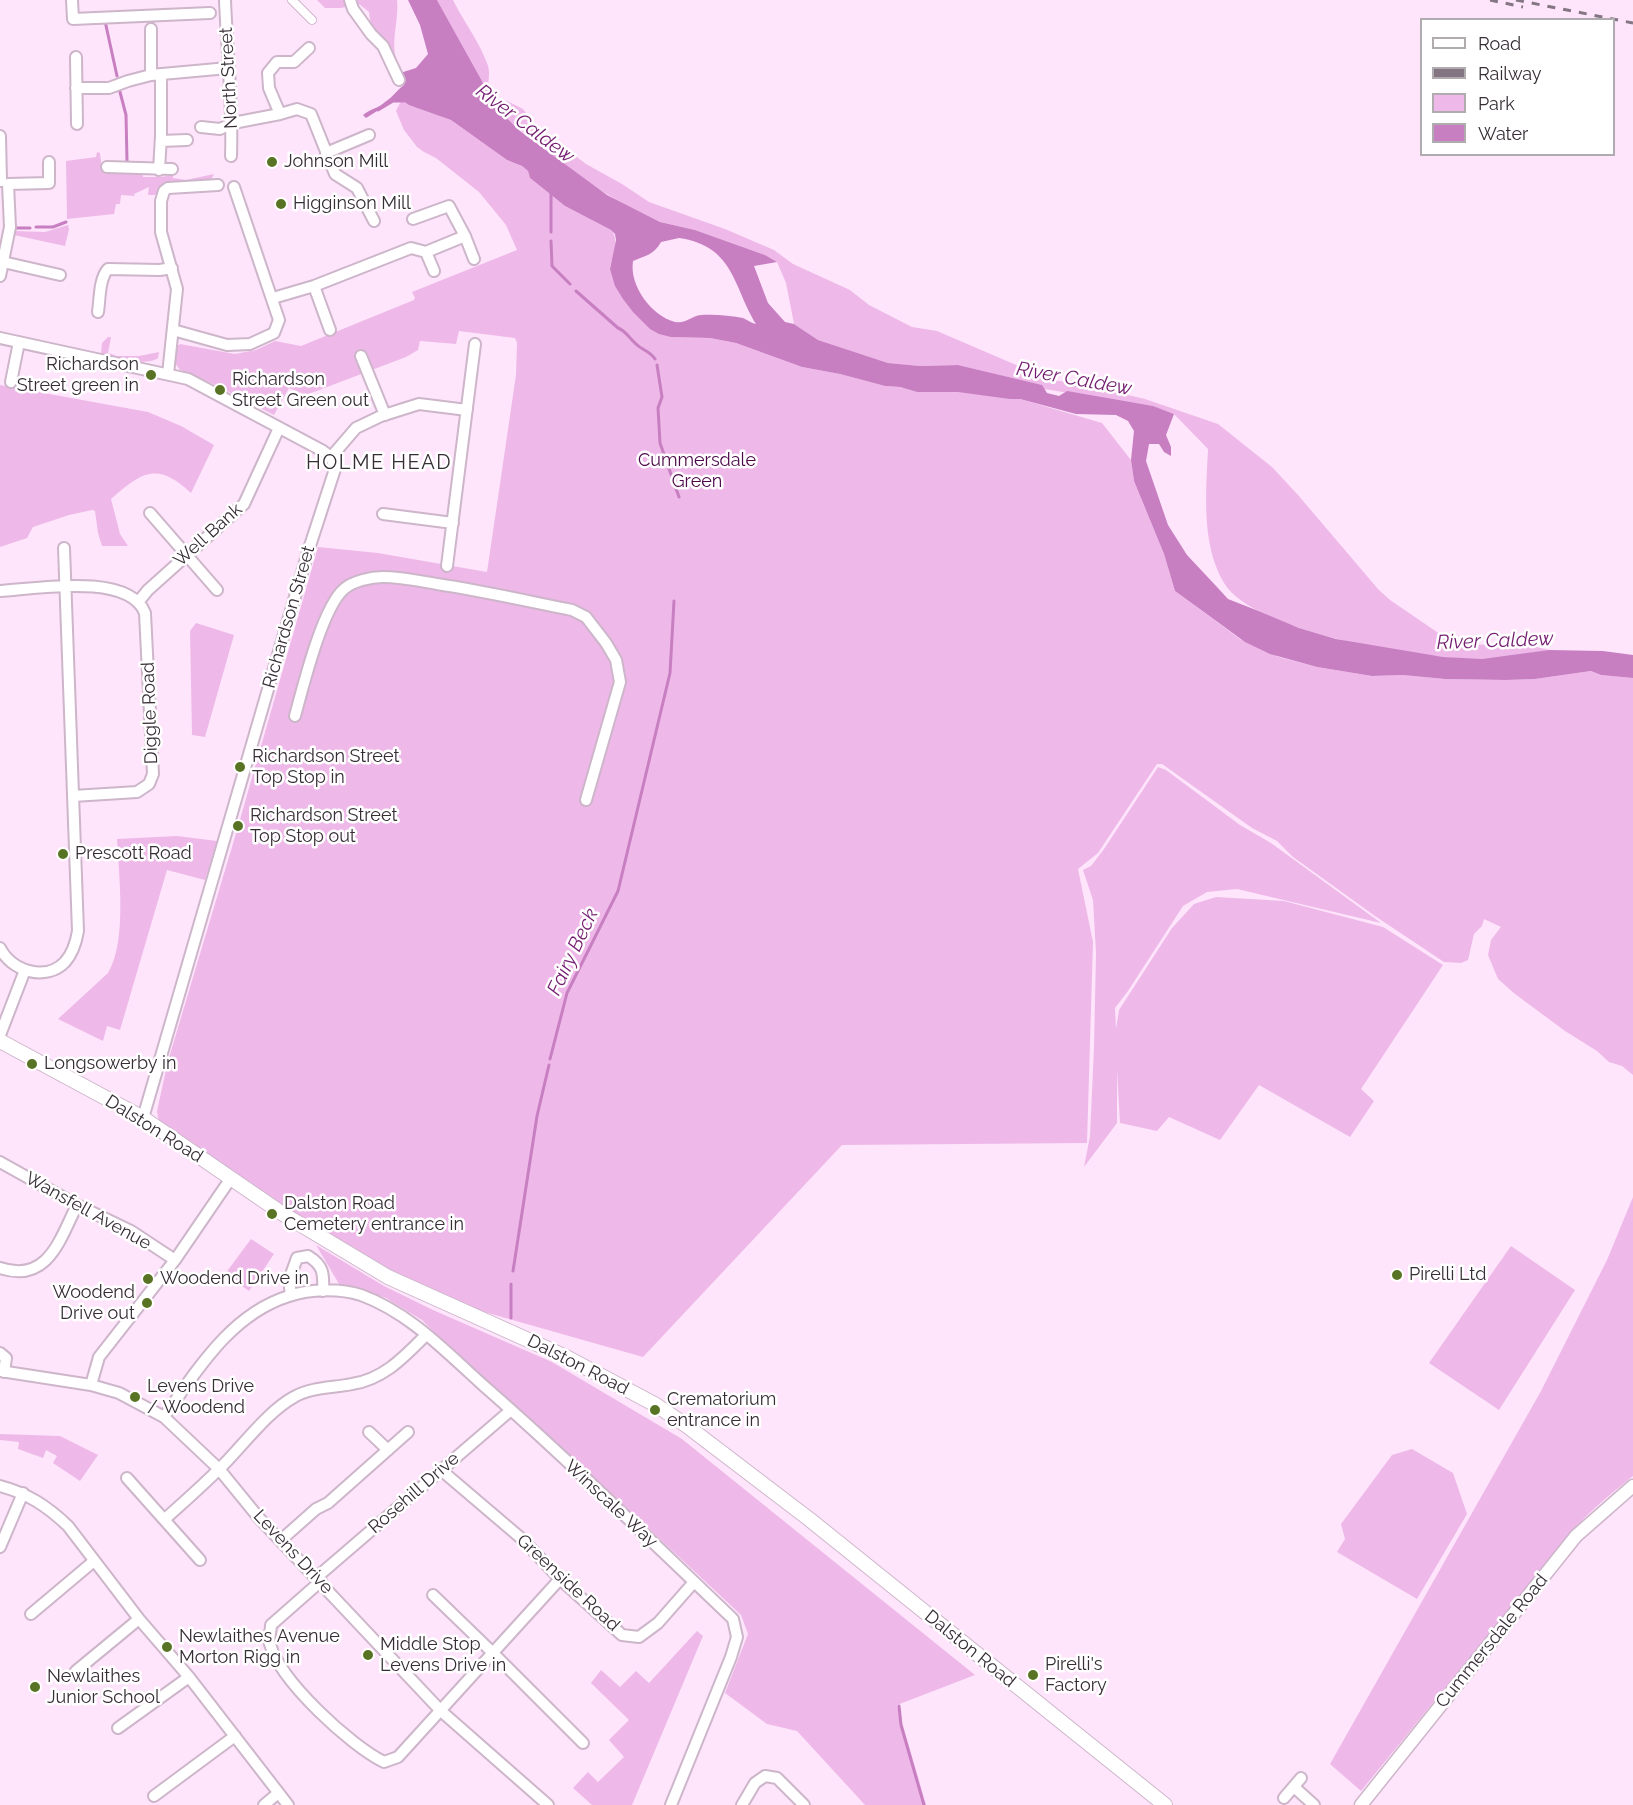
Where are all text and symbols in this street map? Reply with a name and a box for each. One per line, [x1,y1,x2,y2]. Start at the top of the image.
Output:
legend [1420,18,1615,156]
street label: North Street [216,27,242,129]
text: Road [1478,33,1521,54]
text: Railway [1478,63,1542,84]
water label: River Caldew [471,79,579,169]
text: Park [1478,93,1515,114]
text: Water [1478,123,1528,144]
place label: Johnson Mill [284,151,388,173]
marker: Johnson Mill [265,155,279,169]
place label: Higginson Mill [293,193,411,215]
marker: Higginson Mill [274,197,288,211]
place label: Richardson Street green in [17,354,139,397]
water label: River Caldew [1014,357,1134,401]
marker: Richardson Street green in [144,368,158,382]
place label: Richardson Street Green out [232,369,369,412]
marker: Richardson Street Green out [213,383,227,397]
park label: Cummersdale Green [638,450,756,492]
district label: HOLME HEAD [306,451,452,475]
street label: Well Bank [169,499,247,571]
street label: Richardson Street [258,543,320,691]
water label: River Caldew [1436,627,1554,655]
street label: Diggle Road [137,662,163,764]
place label: Richardson Street Top Stop in [252,746,399,789]
marker: Richardson Street Top Stop in [233,760,247,774]
place label: Richardson Street Top Stop out [250,805,397,848]
marker: Richardson Street Top Stop out [231,819,245,833]
place label: Prescott Road [75,843,192,865]
marker: Prescott Road [56,847,70,861]
water label: Fairy Beck [542,905,604,999]
place label: Longsowerby in [44,1053,176,1075]
marker: Longsowerby in [25,1057,39,1071]
street label: Dalston Road [101,1090,207,1168]
street label: Wansfell Avenue [21,1167,155,1255]
place label: Dalston Road Cemetery entrance in [284,1193,464,1236]
marker: Dalston Road Cemetery entrance in [265,1207,279,1221]
place label: Pirelli Ltd [1409,1264,1486,1286]
place label: Woodend Drive in [160,1268,309,1290]
marker: Pirelli Ltd [1390,1268,1404,1282]
marker: Woodend Drive in [141,1272,155,1286]
place label: Woodend Drive out [53,1282,135,1324]
marker: Woodend Drive out [140,1296,154,1310]
street label: Dalston Road [524,1330,632,1400]
place label: Levens Drive / Woodend [147,1376,254,1418]
place label: Crematorium entrance in [667,1389,776,1432]
marker: Levens Drive / Woodend [128,1390,142,1404]
marker: Crematorium entrance in [648,1403,662,1417]
street label: Rosehill Drive [364,1448,464,1538]
street label: Winscale Way [560,1456,662,1552]
street label: Levens Drive [249,1505,337,1599]
street label: Greenside Road [512,1530,624,1636]
street label: Cummersdale Road [1431,1570,1553,1712]
street label: Dalston Road [920,1606,1020,1692]
place label: Newlaithes Avenue Morton Rigg in [179,1626,340,1668]
place label: Middle Stop Levens Drive in [380,1634,506,1676]
marker: Newlaithes Avenue Morton Rigg in [160,1640,174,1654]
marker: Middle Stop Levens Drive in [361,1648,375,1662]
place label: Pirelli's Factory [1045,1654,1107,1696]
place label: Newlaithes Junior School [47,1666,160,1708]
marker: Pirelli's Factory [1026,1668,1040,1682]
marker: Newlaithes Junior School [28,1680,42,1694]

